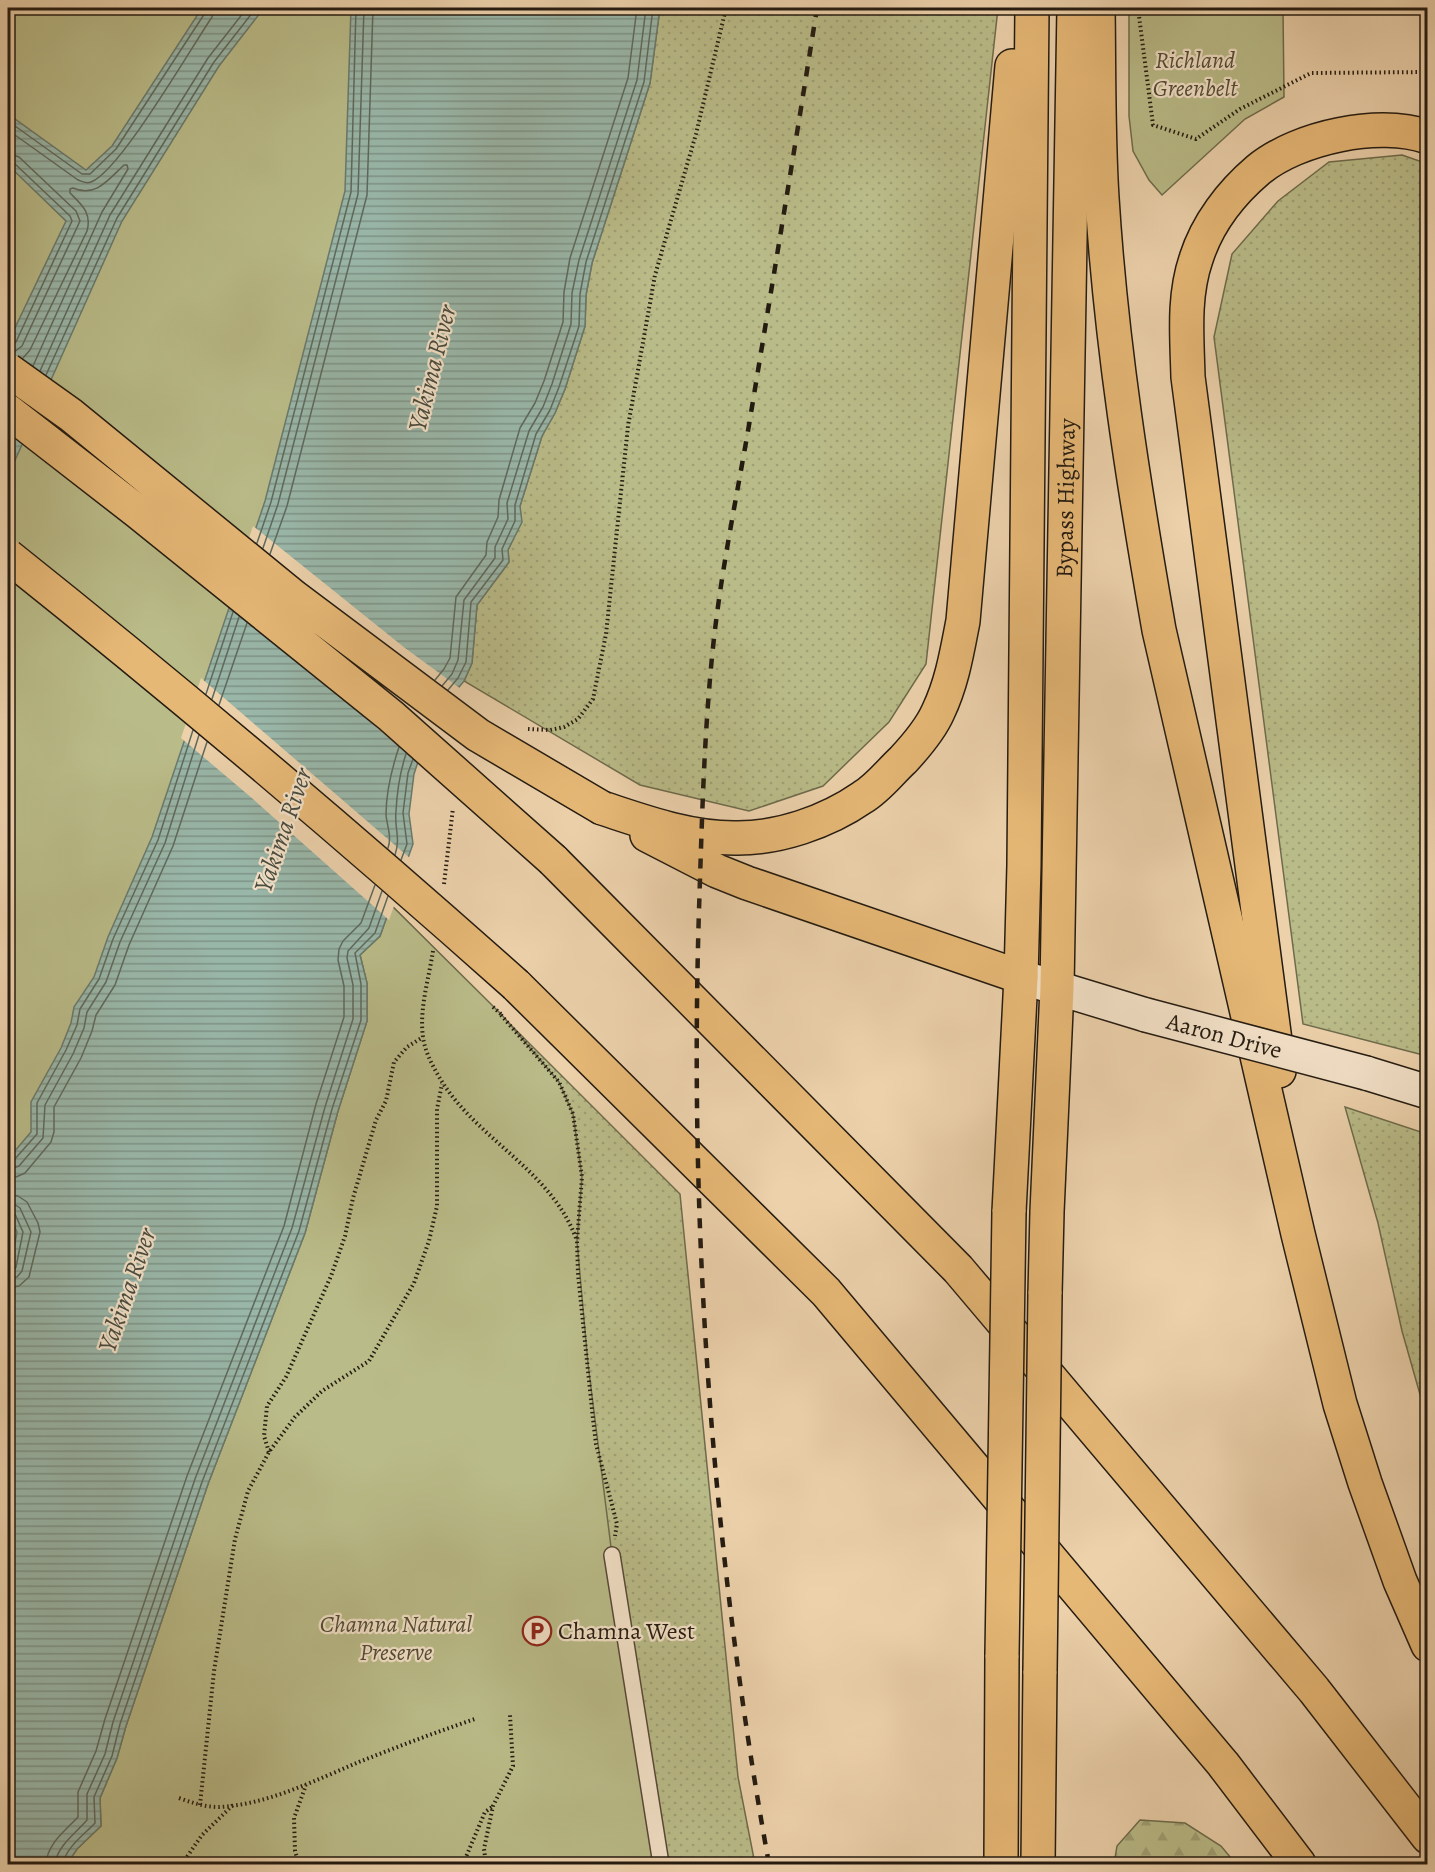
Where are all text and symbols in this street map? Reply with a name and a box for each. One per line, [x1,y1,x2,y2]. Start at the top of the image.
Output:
park label: Richland Greenbelt [1153,44,1238,104]
water label: Yakima River [399,300,465,435]
street label: Bypass Highway [1048,418,1083,578]
water label: Yakima River [245,762,321,897]
street label: Aaron Drive [1162,1005,1285,1066]
water label: Yakima River [89,1222,165,1357]
park label: Chamna Natural Preserve [320,1608,472,1668]
parking icon: Chamna West [521,1615,553,1647]
place label: Chamna West [558,1615,695,1647]

